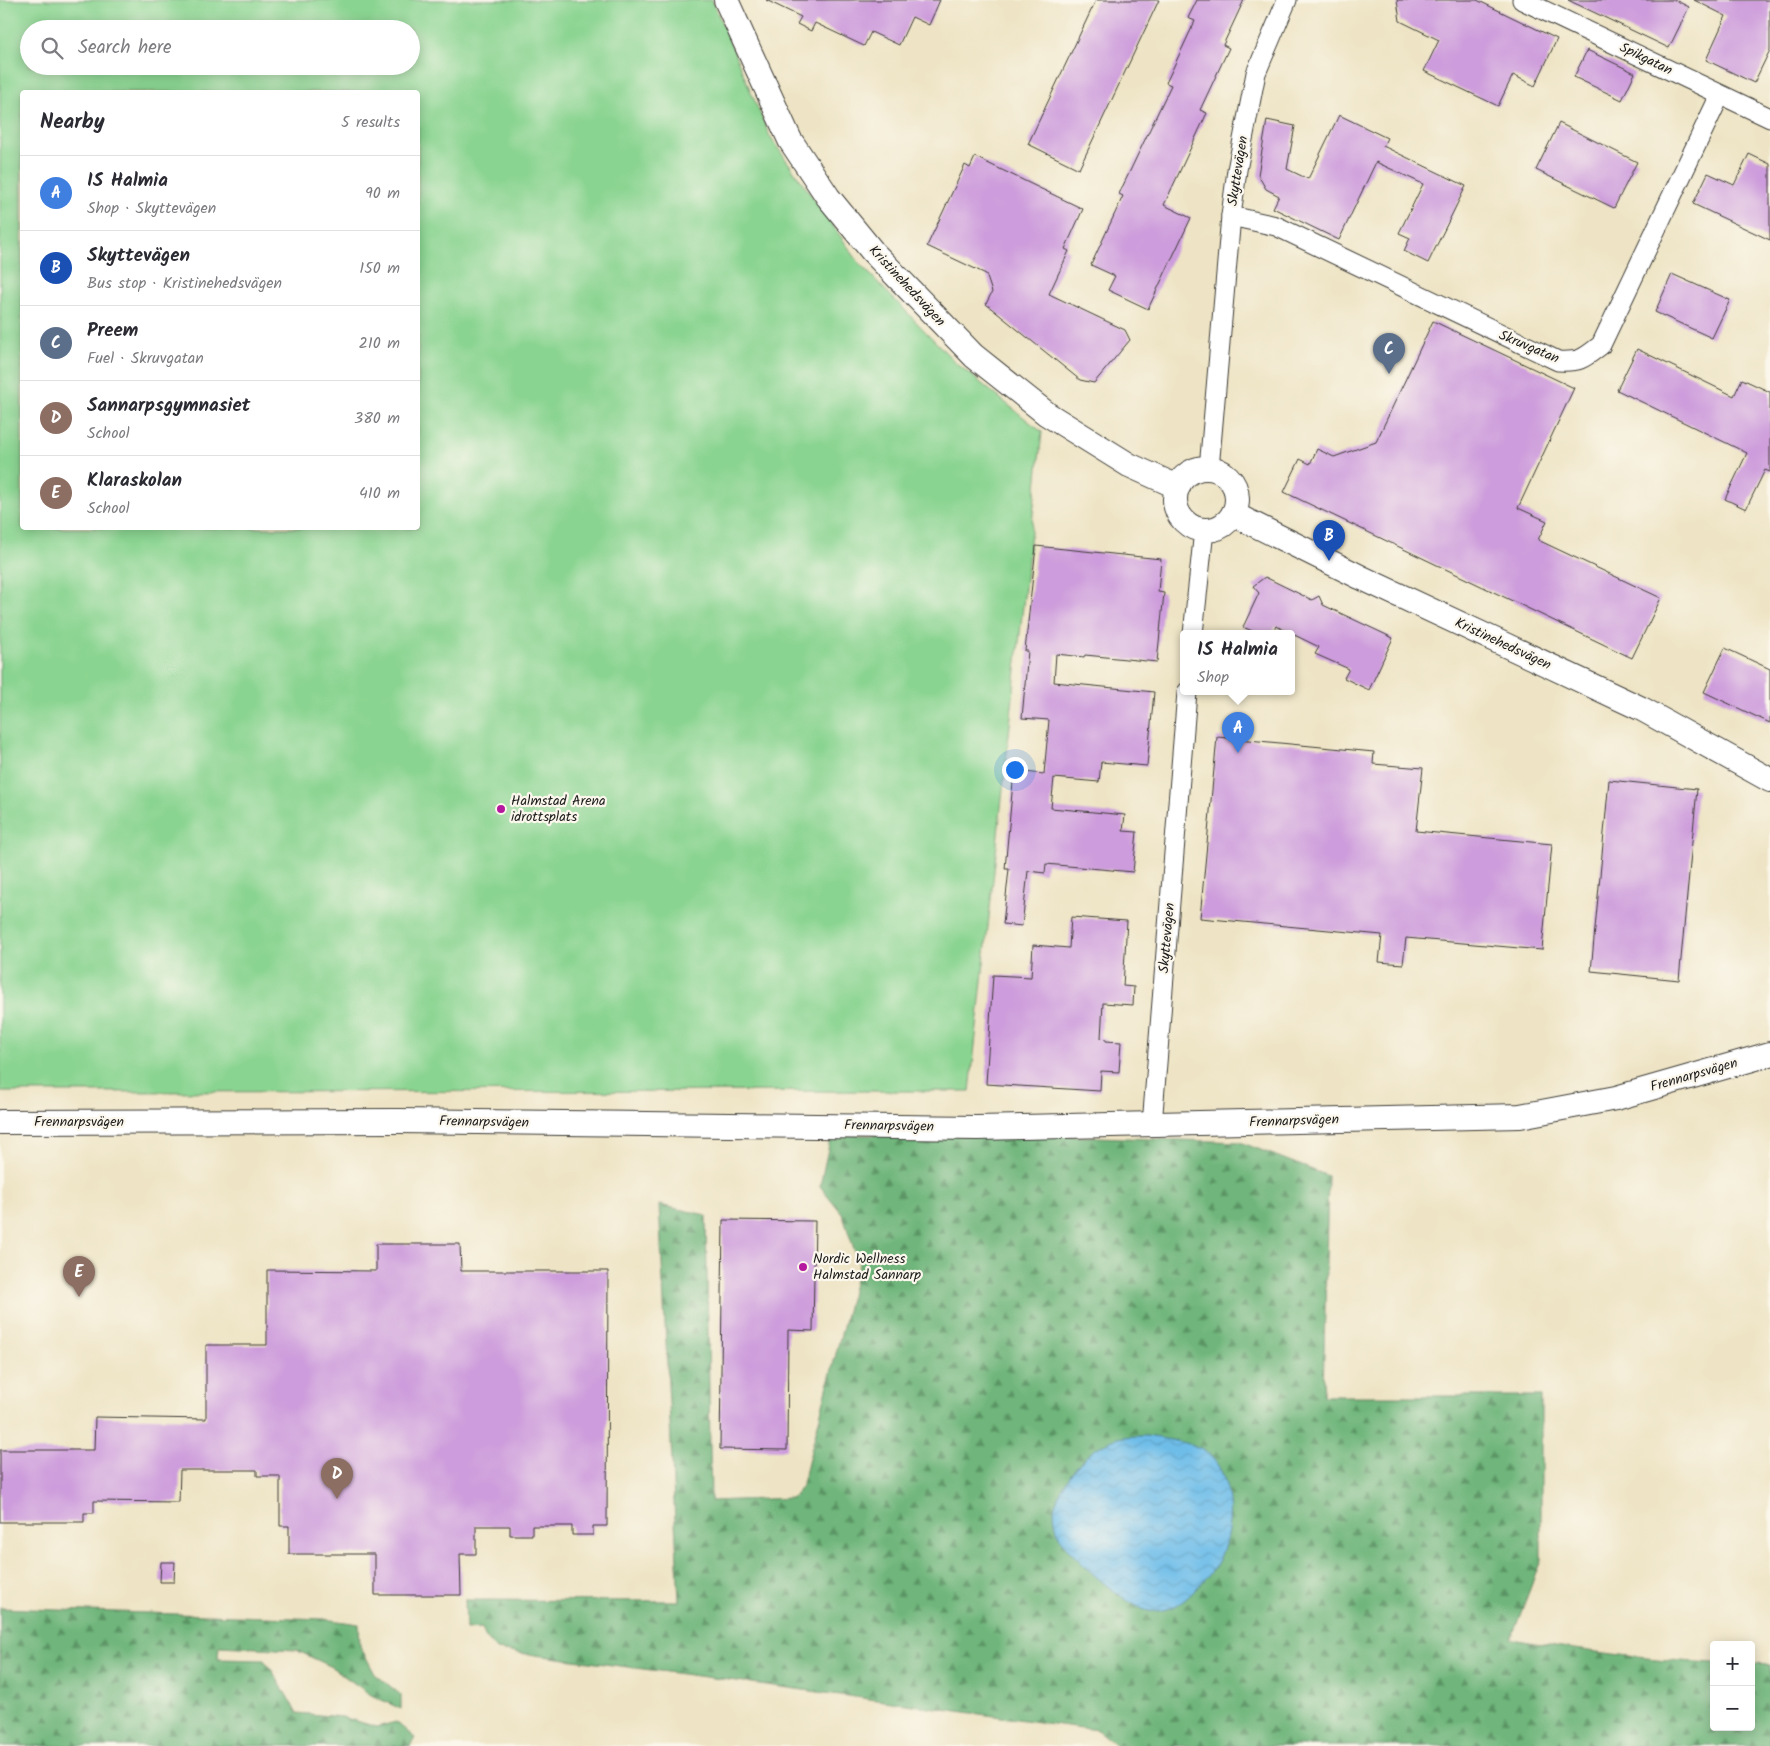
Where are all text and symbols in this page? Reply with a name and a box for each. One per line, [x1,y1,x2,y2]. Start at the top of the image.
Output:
search box [20,20,420,75]
text: Search here [78,33,172,63]
icon: search [38,34,66,62]
street label: Spikgatan [1616,37,1676,81]
text: Nearby [40,106,105,139]
text: 5 results [341,110,400,135]
street label: Skyttevägen [1222,134,1254,208]
text: IS Halmia [87,166,168,196]
text: A [51,181,61,206]
text: 90 m [365,181,400,206]
text: Shop · Skyttevägen [87,196,216,221]
street label: Kristinehedsvägen [863,240,951,332]
text: Skyttevägen [87,241,190,271]
text: B [51,256,61,281]
text: 150 m [359,256,400,281]
text: Bus stop · Kristinehedsvägen [87,271,282,296]
text: Preem [87,316,138,346]
street label: Skruvgatan [1495,324,1563,370]
text: C [51,331,61,356]
text: 210 m [359,331,400,356]
pin: C [1373,333,1405,374]
text: Fuel · Skruvgatan [87,346,204,371]
text: Sannarpsgymnasiet [87,391,250,421]
text: D [51,406,61,431]
text: 380 m [354,406,400,431]
text: School [87,421,130,446]
text: Klaraskolan [87,466,182,496]
text: E [52,481,60,506]
text: 410 m [359,481,400,506]
text: School [87,496,130,521]
pin: B [1313,520,1345,561]
street label: Kristinehedsvägen [1451,612,1555,676]
popup [1180,630,1295,695]
text: IS Halmia [1197,635,1278,665]
text: Shop [1197,665,1229,690]
pin: A [1222,712,1254,753]
your location [1002,757,1028,783]
place label: Halmstad Arena idrottsplats [511,790,606,828]
marker: Halmstad Arena idrottsplats [495,803,507,815]
street label: Skyttevägen [1153,902,1181,974]
street label: Frennarpsvägen [1648,1052,1740,1098]
street label: Frennarpsvägen [1249,1108,1339,1134]
street label: Frennarpsvägen [439,1110,529,1134]
street label: Frennarpsvägen [34,1111,124,1133]
street label: Frennarpsvägen [844,1114,934,1138]
place label: Nordic Wellness Halmstad Sannarp [813,1248,921,1286]
pin: E [63,1256,95,1297]
marker: Nordic Wellness Halmstad Sannarp [797,1261,809,1273]
pin: D [321,1458,353,1499]
map controls [1710,1641,1755,1731]
button: + [1710,1641,1755,1686]
button: − [1710,1686,1755,1731]

